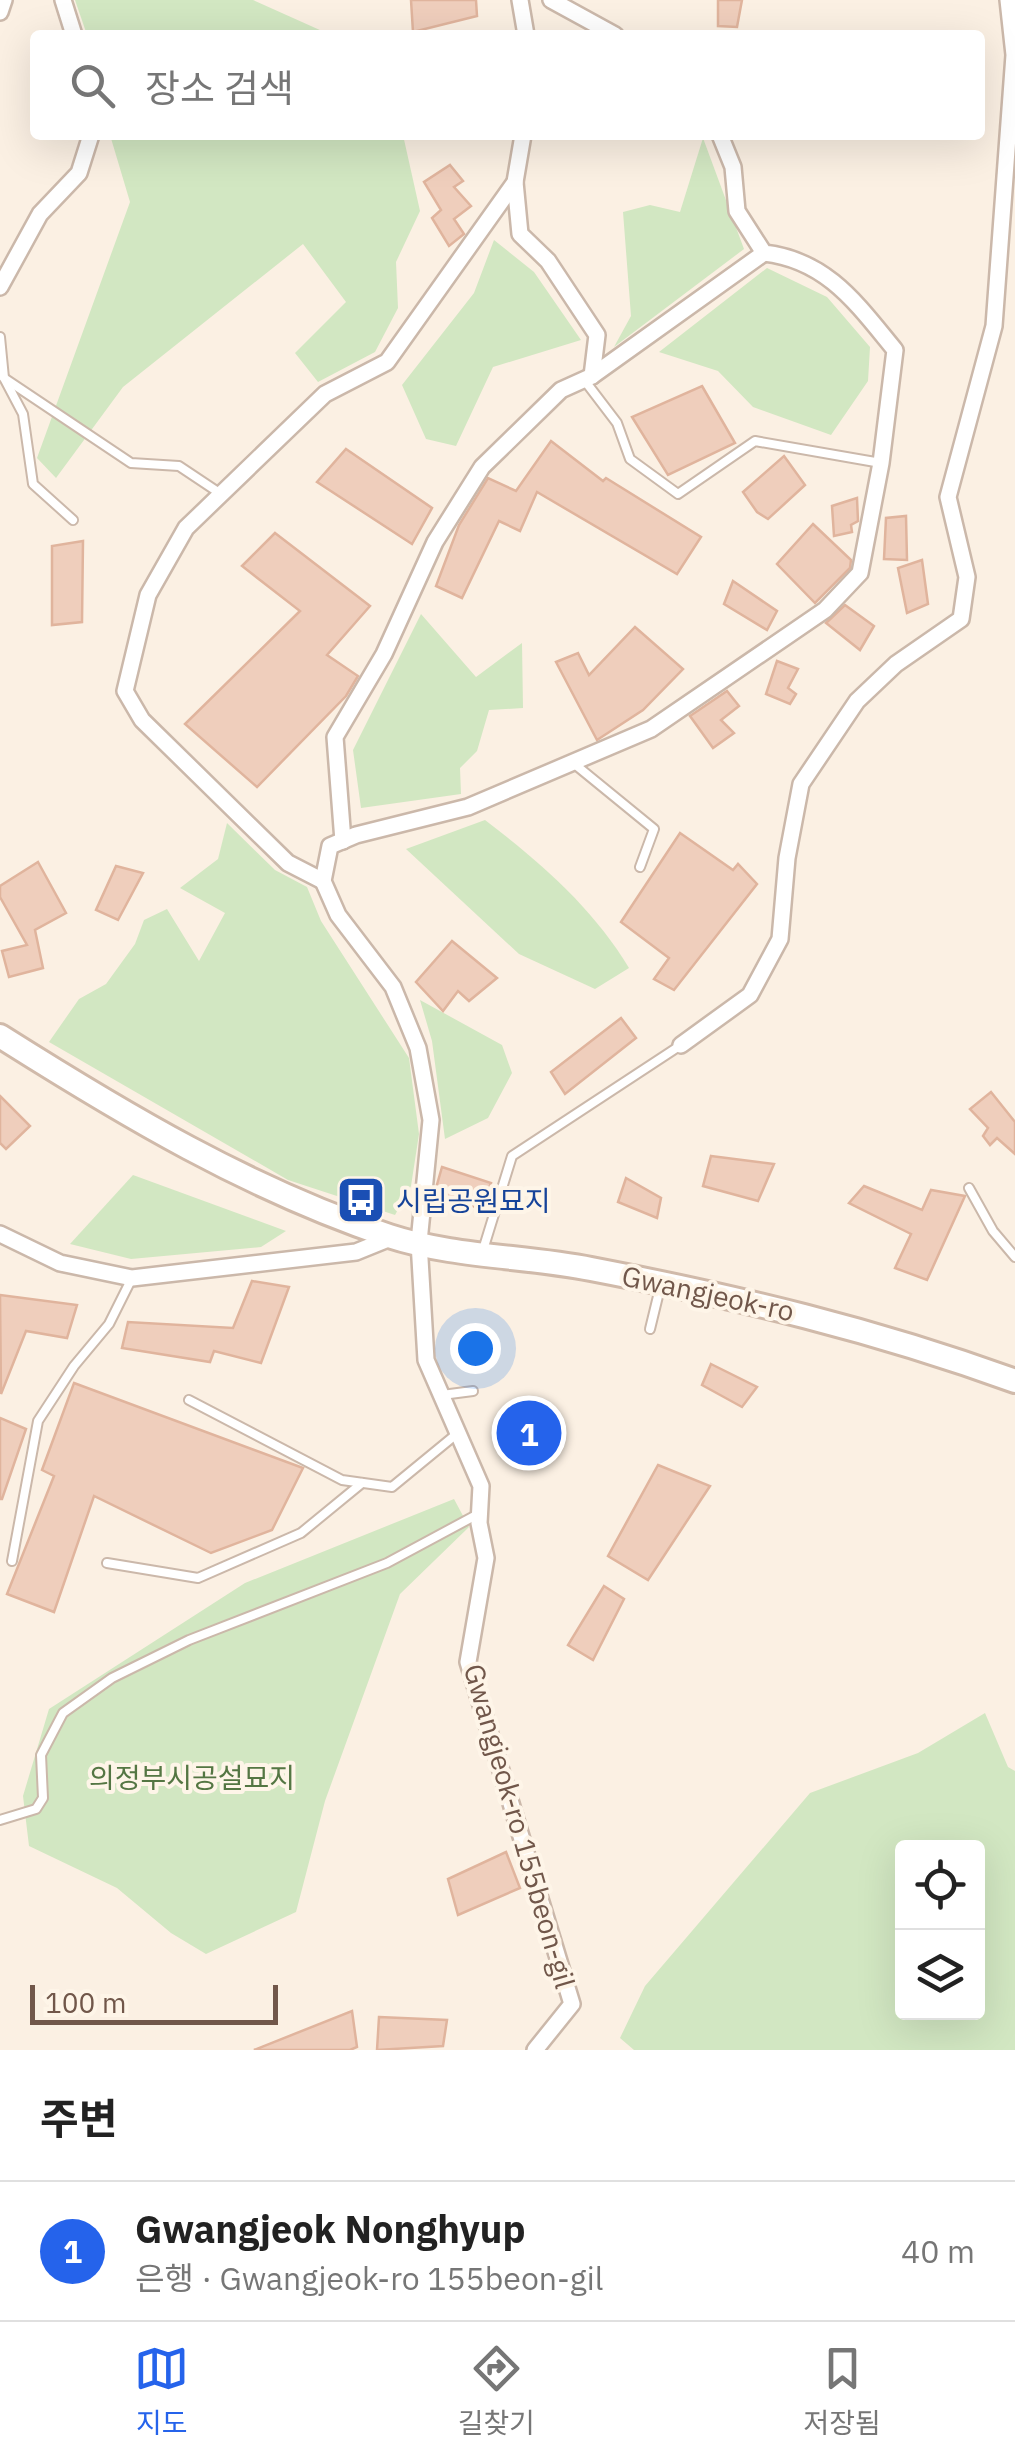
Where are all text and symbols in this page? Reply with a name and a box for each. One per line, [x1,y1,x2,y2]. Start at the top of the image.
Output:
search box [30,30,985,140]
icon: search [65,58,120,113]
text: 장소 검색 [145,63,294,112]
bus stop icon: 시립공원묘지 [335,1174,387,1226]
place label: 시립공원묘지 [396,1182,551,1219]
street label: Gwangjeok-ro [618,1257,798,1329]
your location [450,1323,501,1374]
pin: 1 [496,1396,562,1470]
street label: Gwangjeok-ro 155beon-gil [456,1659,584,1993]
park label: 의정부시공설묘지 [89,1759,295,1796]
map controls [895,1840,985,2020]
button: locate [895,1840,985,1930]
button: layers [895,1930,985,2020]
scale bar [30,1980,278,2024]
text: 100 m [45,1984,126,2021]
text: 주변 [40,2091,117,2146]
text: Gwangjeok Nonghyup [135,2204,526,2253]
text: 1 [63,2230,82,2272]
text: 40 m [901,2230,975,2272]
text: 은행 · Gwangjeok-ro 155beon-gil [135,2257,603,2299]
tab: 지도 [134,2341,189,2441]
tab: 길찾기 [458,2341,535,2441]
tab: 저장됨 [803,2341,881,2441]

